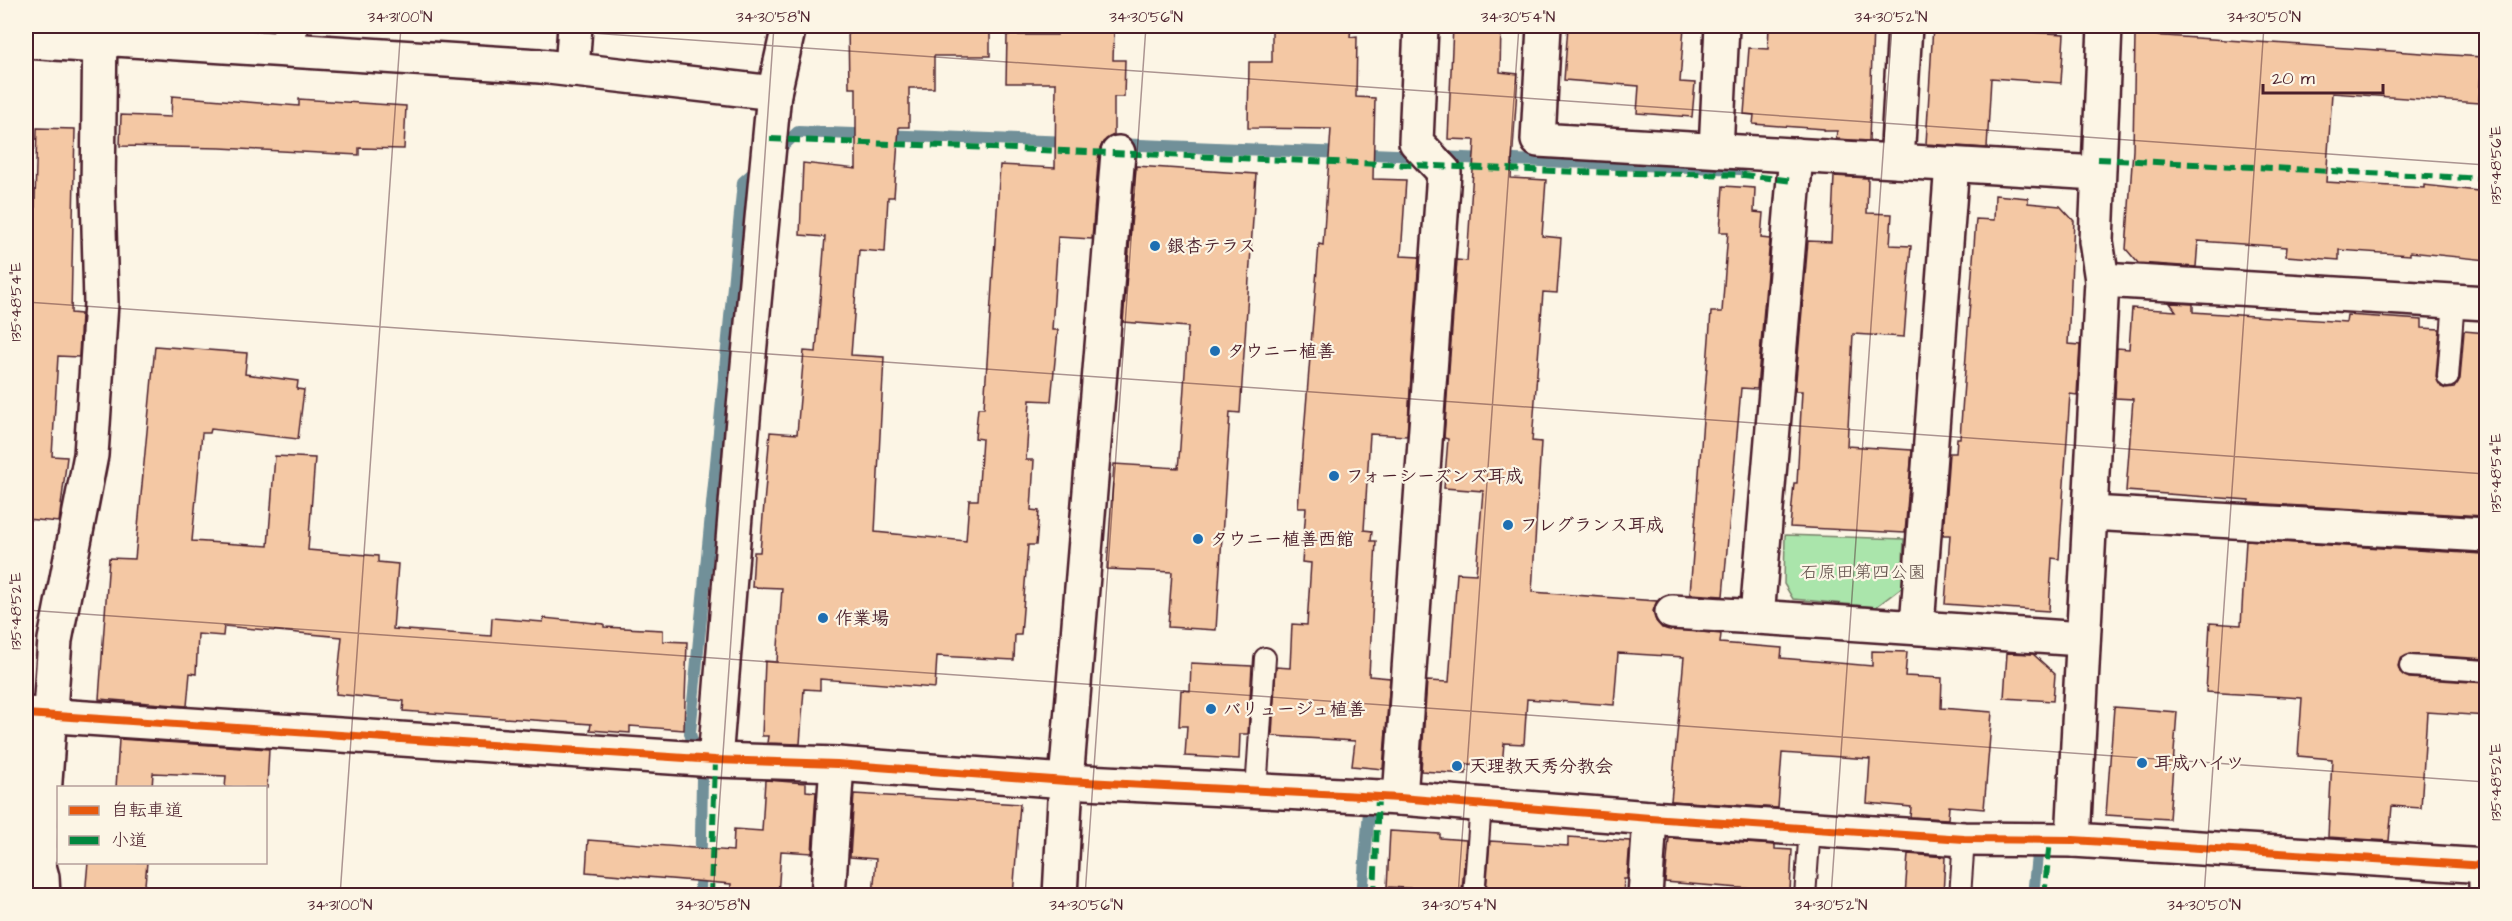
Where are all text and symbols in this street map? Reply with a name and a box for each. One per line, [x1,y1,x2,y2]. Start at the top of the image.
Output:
text: 34°31'00"N [368,7,433,28]
text: 34°30'58"N [736,7,810,28]
text: 34°30'56"N [1109,7,1183,28]
text: 34°30'54"N [1481,7,1555,28]
text: 34°30'52"N [1855,7,1927,28]
text: 34°30'50"N [2227,7,2301,28]
scale bar [2263,57,2383,95]
text: 20 m [2272,66,2315,91]
text: 135°48'56"E [2486,126,2507,204]
place label: 銀杏テラス [1167,234,1256,259]
marker: 銀杏テラス [1148,239,1162,253]
text: 135°48'54"E [6,262,27,342]
place label: タウニー植善 [1227,339,1335,364]
marker: タウニー植善 [1208,344,1222,358]
text: 135°48'54"E [2486,433,2507,513]
place label: フォーシーズンズ耳成 [1346,464,1523,489]
marker: フォーシーズンズ耳成 [1327,469,1341,483]
place label: フレグランス耳成 [1520,513,1664,538]
marker: フレグランス耳成 [1501,518,1515,532]
place label: タウニー植善西館 [1210,527,1354,552]
marker: タウニー植善西館 [1191,532,1205,546]
park label: 石原田第四公園 [1800,560,1926,585]
text: 135°48'52"E [6,572,27,650]
place label: 作業場 [835,606,889,631]
marker: 作業場 [816,611,830,625]
place label: バリュージュ植善 [1223,697,1366,722]
marker: バリュージュ植善 [1204,702,1218,716]
text: 135°48'52"E [2486,743,2507,821]
place label: 耳成ハイツ [2154,751,2244,776]
place label: 天理教天秀分教会 [1469,754,1613,779]
marker: 耳成ハイツ [2135,756,2149,770]
marker: 天理教天秀分教会 [1450,759,1464,773]
legend [57,786,267,864]
text: 自転車道 [111,798,183,823]
text: 小道 [111,828,147,853]
text: 34°31'00"N [308,895,373,916]
text: 34°30'58"N [676,895,750,916]
text: 34°30'56"N [1049,895,1123,916]
text: 34°30'54"N [1422,895,1496,916]
text: 34°30'52"N [1795,895,1867,916]
text: 34°30'50"N [2167,895,2241,916]

